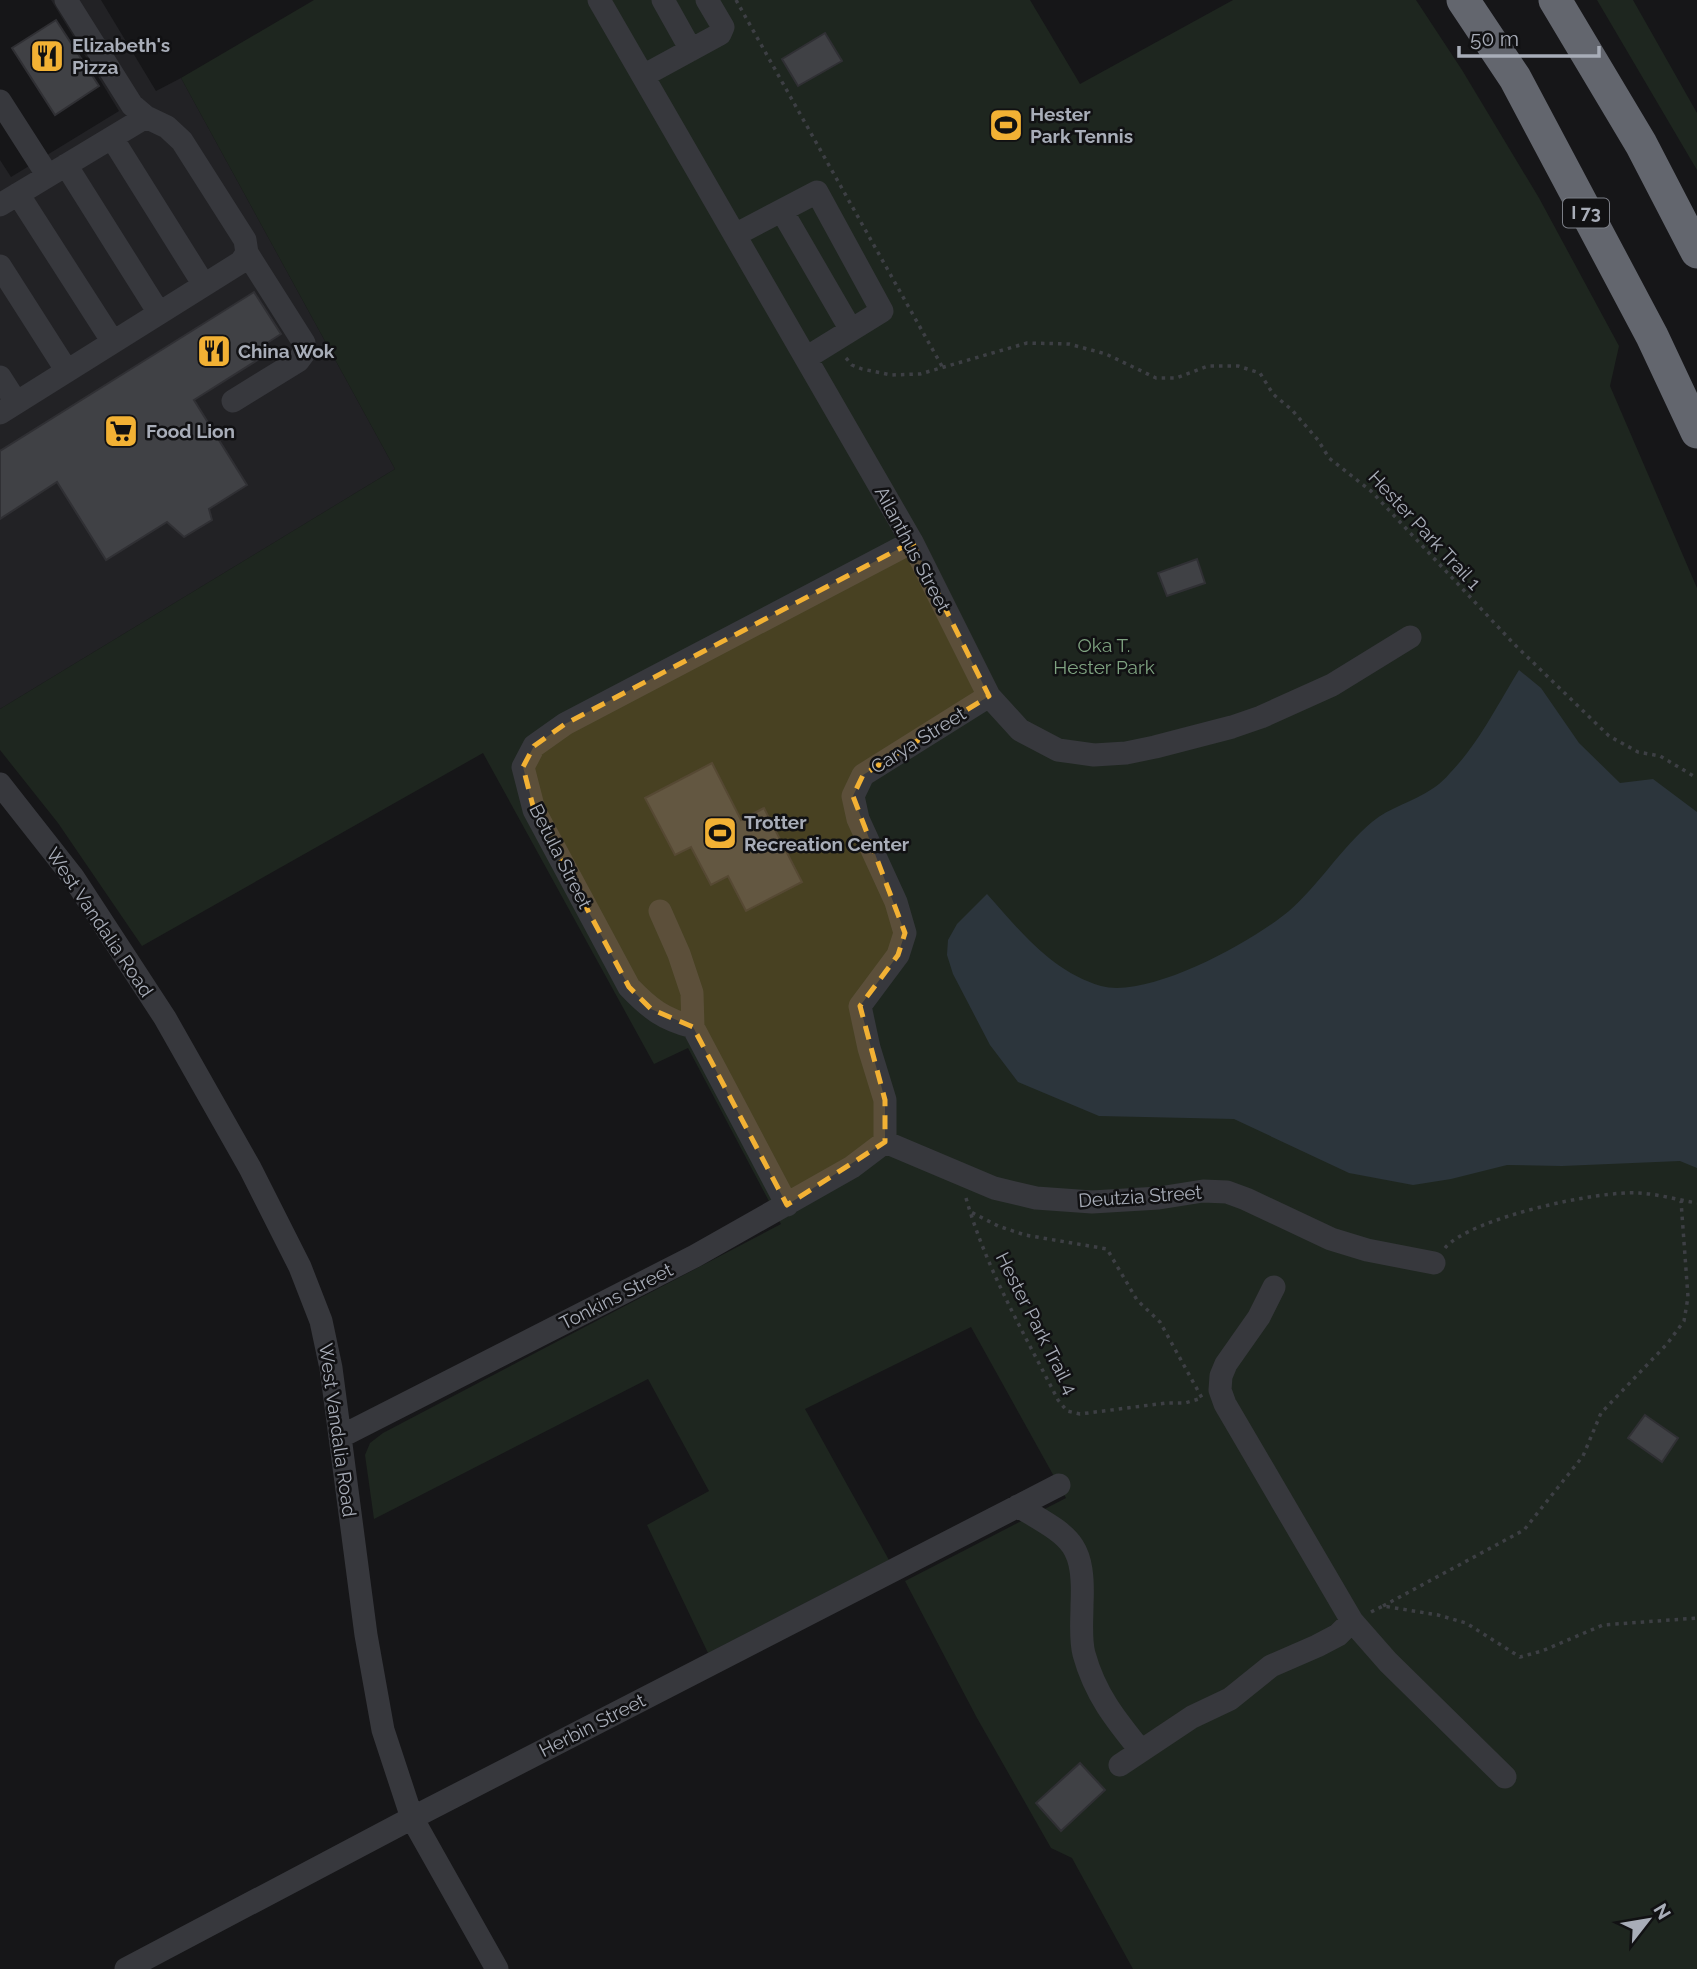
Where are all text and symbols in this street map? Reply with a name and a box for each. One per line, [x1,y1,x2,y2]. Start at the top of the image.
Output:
scale bar [1459,14,1599,58]
text: 50 m [1470,26,1519,51]
place label: Elizabeth's Pizza [72,34,170,78]
restaurant icon: Elizabeth's Pizza [28,37,66,75]
place label: Hester Park Tennis [1030,103,1133,147]
sports icon: Hester Park Tennis [987,106,1025,144]
road number: I 73 [1563,198,1609,228]
restaurant icon: China Wok [195,332,233,370]
place label: China Wok [238,340,335,362]
supermarket icon: Food Lion [102,412,140,450]
place label: Food Lion [146,420,235,442]
street label: Hester Park Trail 1 [1364,466,1486,594]
street label: Ailanthus Street [871,483,956,616]
park label: Oka T. Hester Park [1053,634,1155,678]
street label: Carya Street [866,702,970,778]
street label: Betula Street [525,800,597,913]
place label: Trotter Recreation Center [744,811,910,855]
sports icon: Trotter Recreation Center [701,814,739,852]
street label: West Vandalia Road [42,843,158,1001]
street label: Deutzia Street [1078,1181,1203,1211]
street label: Hester Park Trail 4 [992,1248,1082,1398]
street label: Tonkins Street [556,1258,677,1334]
street label: West Vandalia Road [315,1342,361,1518]
street label: Herbin Street [535,1689,649,1761]
north arrow [1613,1885,1683,1955]
text: N [1649,1899,1676,1923]

